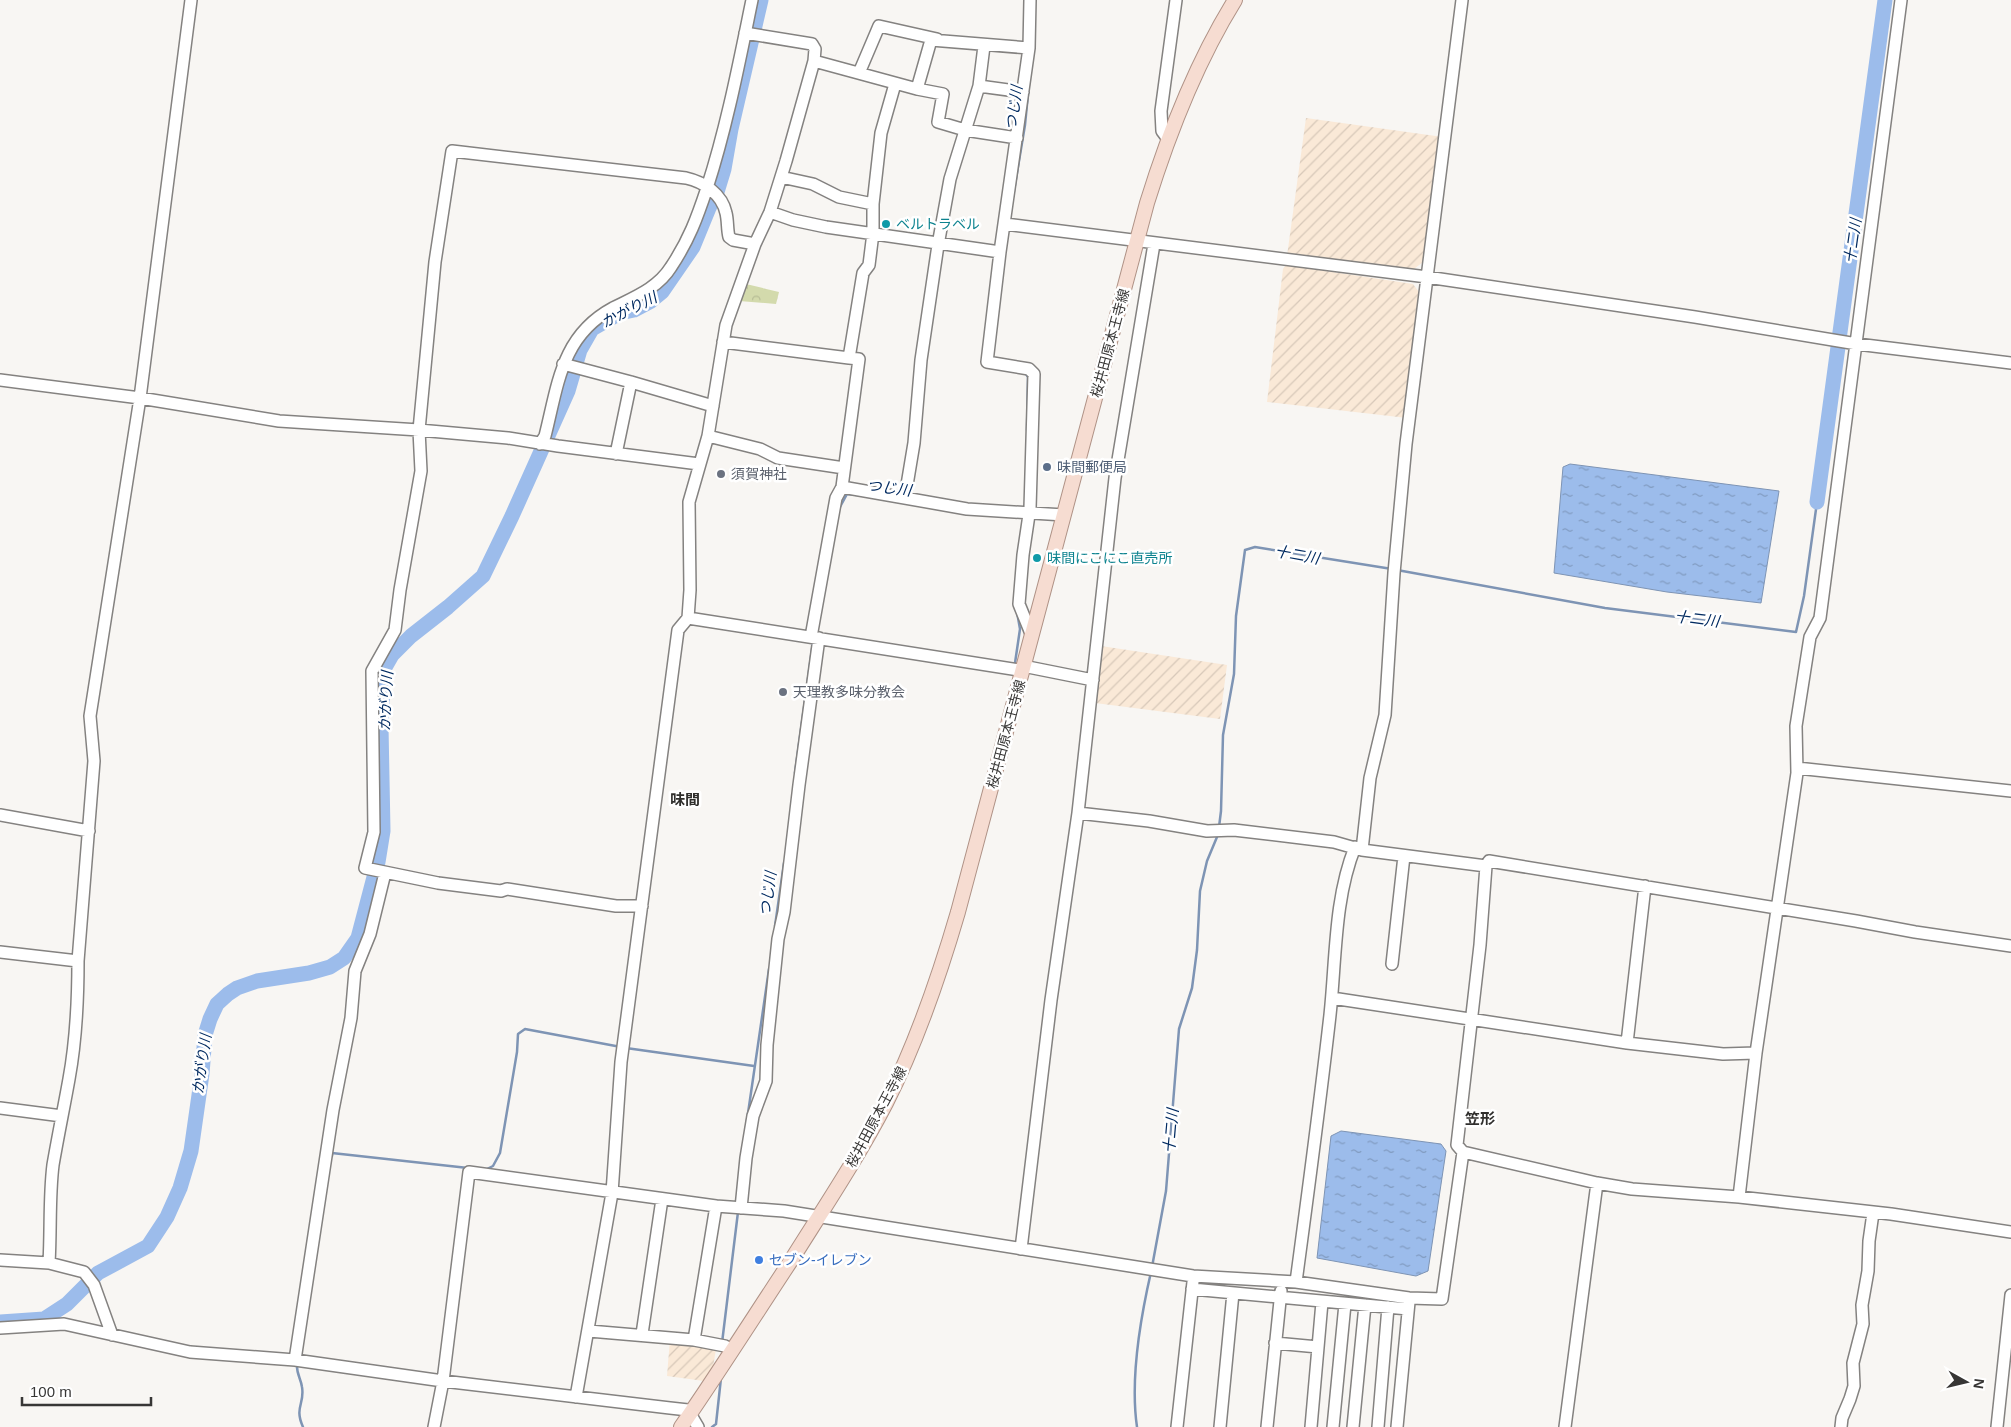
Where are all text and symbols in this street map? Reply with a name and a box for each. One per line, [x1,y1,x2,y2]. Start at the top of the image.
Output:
water label: つじ川 [1002,82,1025,131]
water label: 十二川 [1841,215,1864,264]
place label: ベルトラベル [896,216,980,232]
marker: ベルトラベル [880,218,892,230]
water label: かがり川 [598,287,661,331]
street label: 桜井田原本王寺線 [1088,287,1132,399]
place label: 味間郵便局 [1057,459,1127,475]
marker: 味間郵便局 [1041,461,1053,473]
place label: 須賀神社 [731,466,787,482]
marker: 須賀神社 [715,468,727,480]
water label: つじ川 [866,476,914,499]
water label: 十二川 [1273,542,1323,567]
place label: 味間にこにこ直売所 [1047,550,1172,566]
marker: 味間にこにこ直売所 [1031,552,1043,564]
water label: 十二川 [1674,607,1722,630]
water label: かがり川 [375,669,396,731]
street label: 桜井田原本王寺線 [984,678,1028,790]
place label: 天理教多味分教会 [793,684,905,700]
marker: 天理教多味分教会 [777,686,789,698]
district label: 味間 [670,791,700,808]
water label: つじ川 [756,868,779,917]
water label: かがり川 [189,1031,214,1095]
street label: 桜井田原本王寺線 [843,1064,909,1170]
water label: 十二川 [1160,1106,1181,1154]
district label: 笠形 [1465,1110,1495,1127]
place label: セブン-イレブン [769,1252,872,1268]
marker: セブン-イレブン [753,1254,765,1266]
north arrow [1941,1357,1991,1407]
scale bar [22,1374,151,1406]
text: N [1970,1378,1988,1390]
text: 100 m [30,1383,72,1400]

